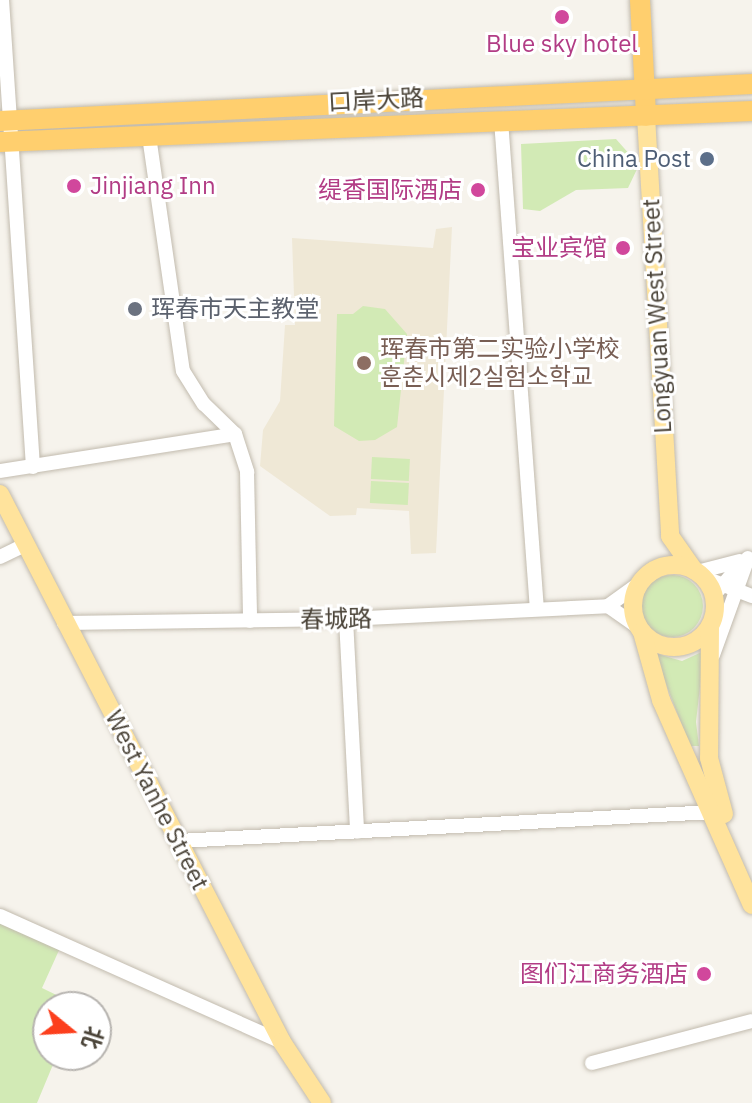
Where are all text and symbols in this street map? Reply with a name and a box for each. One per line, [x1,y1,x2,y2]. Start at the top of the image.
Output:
marker: Blue sky hotel [553,8,571,26]
place label: Blue sky hotel [486,30,638,58]
street label: 口岸大路 [327,83,425,117]
place label: China Post [577,145,691,173]
marker: China Post [698,150,716,168]
place label: Jinjiang Inn [90,172,216,200]
place label: 缇香国际酒店 [318,176,462,204]
marker: Jinjiang Inn [65,177,83,195]
marker: 缇香国际酒店 [469,181,487,199]
street label: Longyuan West Street [636,198,678,434]
place label: 宝业宾馆 [511,234,607,262]
marker: 宝业宾馆 [614,239,632,257]
place label: 珲春市天主教堂 [151,295,319,323]
marker: 珲春市天主教堂 [126,300,144,318]
place label: 珲春市第二实验小学校 훈춘시제2실험소학교 [380,335,620,391]
marker: 珲春市第二实验小学校 훈춘시제2실험소학교 [355,354,373,372]
street label: 春城路 [300,604,372,634]
street label: West Yanhe Street [99,705,215,895]
place label: 图们江商务酒店 [520,960,688,988]
marker: 图们江商务酒店 [695,965,713,983]
north arrow [32,991,112,1071]
text: 北 [76,1023,111,1053]

